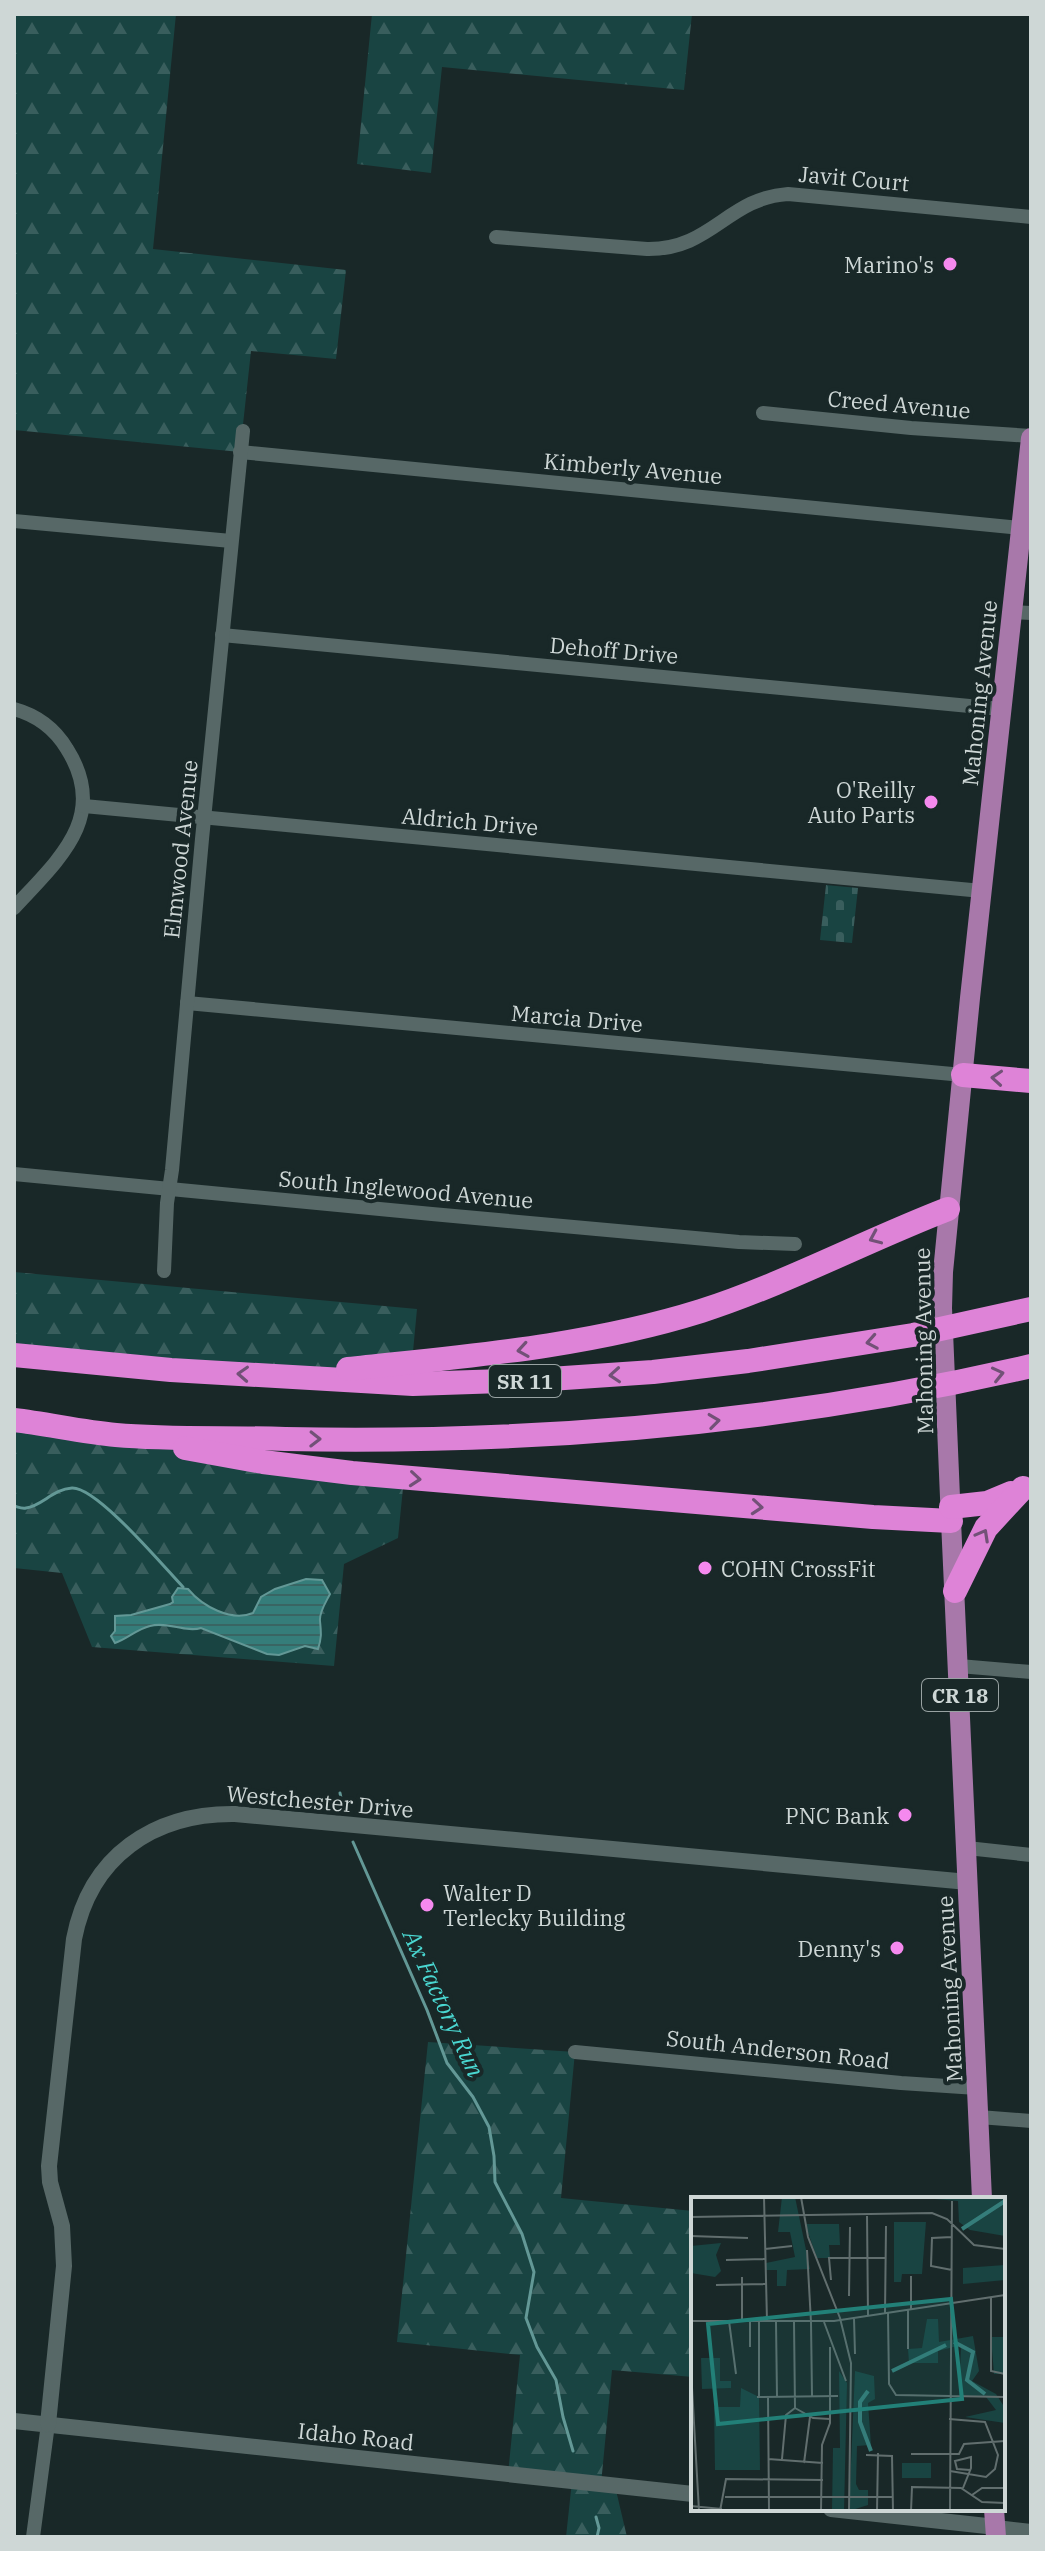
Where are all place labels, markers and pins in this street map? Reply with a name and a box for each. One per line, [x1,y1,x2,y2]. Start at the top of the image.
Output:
place label: Marino's [844,250,934,279]
marker: Marino's [941,255,959,273]
place label: O'Reilly Auto Parts [808,775,915,829]
marker: O'Reilly Auto Parts [922,793,940,811]
place label: COHN CrossFit [721,1554,876,1583]
marker: COHN CrossFit [696,1559,714,1577]
place label: PNC Bank [785,1801,889,1830]
marker: PNC Bank [896,1806,914,1824]
place label: Walter D Terlecky Building [443,1878,625,1932]
marker: Walter D Terlecky Building [418,1896,436,1914]
place label: Denny's [798,1934,881,1963]
marker: Denny's [888,1939,906,1957]

